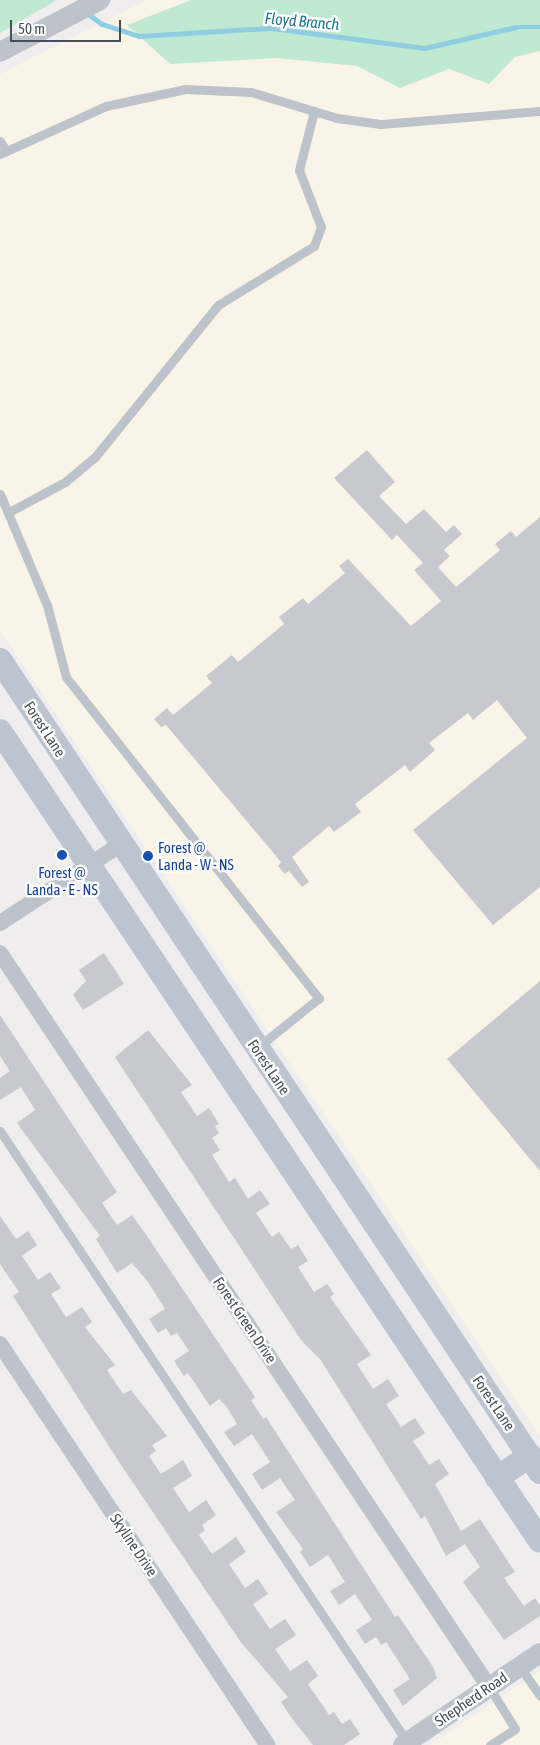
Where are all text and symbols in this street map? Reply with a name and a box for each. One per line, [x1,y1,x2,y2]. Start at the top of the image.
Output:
water label: Floyd Branch [264,8,340,34]
scale bar [12,10,124,42]
text: 50 m [18,20,45,37]
street label: Forest Lane [20,698,70,760]
place label: Forest @ Landa - W - NS [158,838,234,873]
marker: Forest @ Landa - E - NS [56,849,68,861]
marker: Forest @ Landa - W - NS [142,850,154,862]
place label: Forest @ Landa - E - NS [26,863,98,898]
street label: Forest Lane [244,1036,294,1098]
street label: Forest Green Drive [210,1273,280,1367]
street label: Forest Lane [469,1372,519,1434]
street label: Skyline Drive [106,1510,162,1580]
street label: Shepherd Road [431,1668,511,1730]

